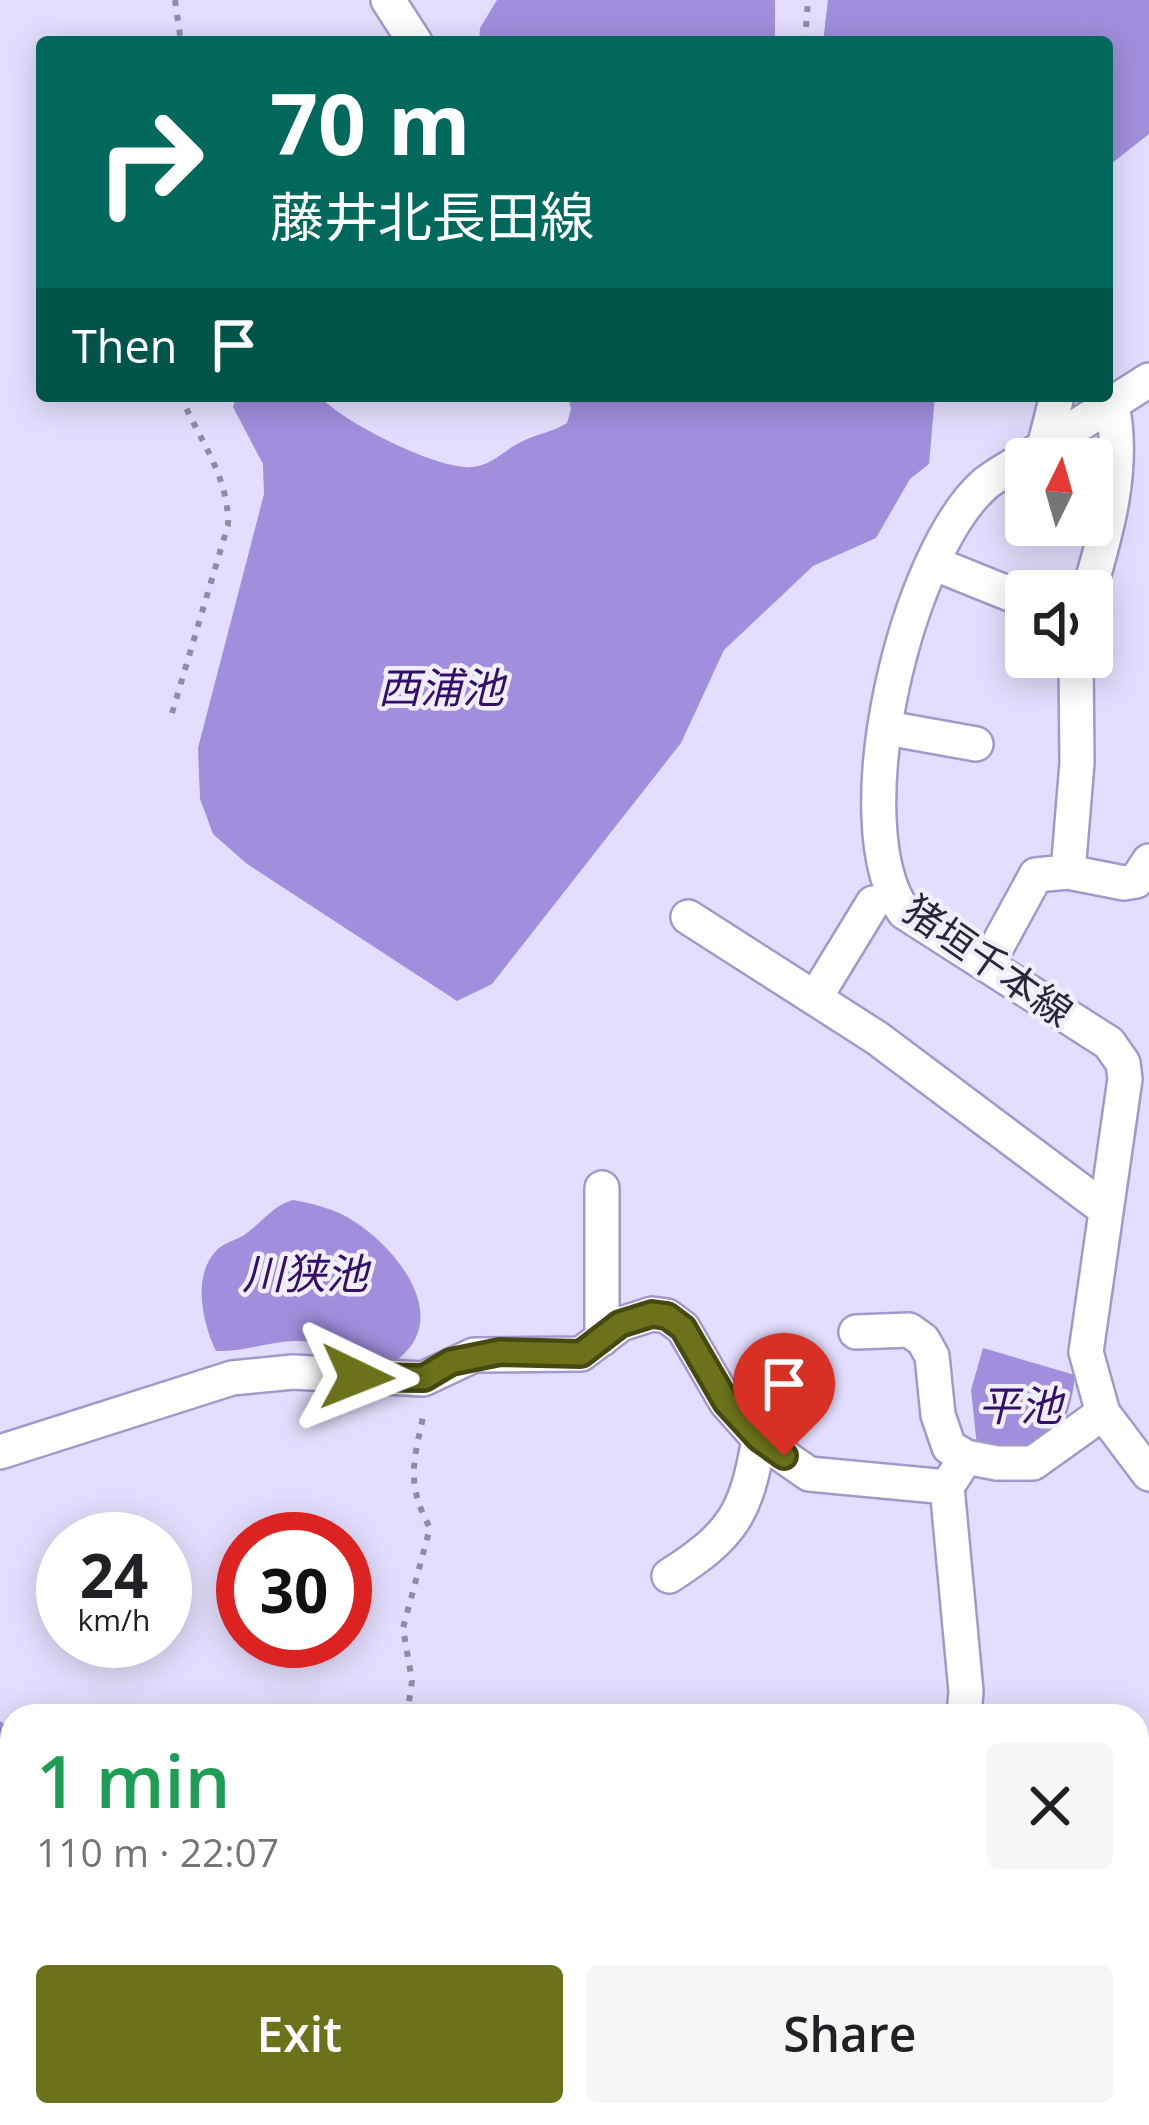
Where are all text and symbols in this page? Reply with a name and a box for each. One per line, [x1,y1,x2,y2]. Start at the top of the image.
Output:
text: 70 m [270,65,470,180]
icon: right [72,84,228,240]
text: 藤井北長田線 [270,179,594,253]
icon: arrive [201,312,267,378]
text: Then [72,315,177,376]
north arrow [1005,438,1113,546]
map controls [1005,438,1113,678]
button: sound [1005,570,1113,678]
water label: 西浦池 [378,658,508,715]
street label: 猪垣千本線 [894,882,1084,1037]
water label: 川狭池 [242,1244,372,1301]
position arrow [294,1314,420,1440]
pin [733,1333,835,1456]
icon: arrive [751,1351,817,1417]
water label: 平池 [978,1376,1066,1433]
speed limit sign: 30 [216,1512,372,1668]
text: 24 [80,1534,148,1616]
text: km/h [78,1599,150,1640]
text: 1 min [36,1731,230,1829]
button: close [987,1743,1113,1869]
text: 110 m · 22:07 [36,1825,279,1878]
button: Exit [36,1965,563,2103]
button: Share [587,1965,1113,2103]

